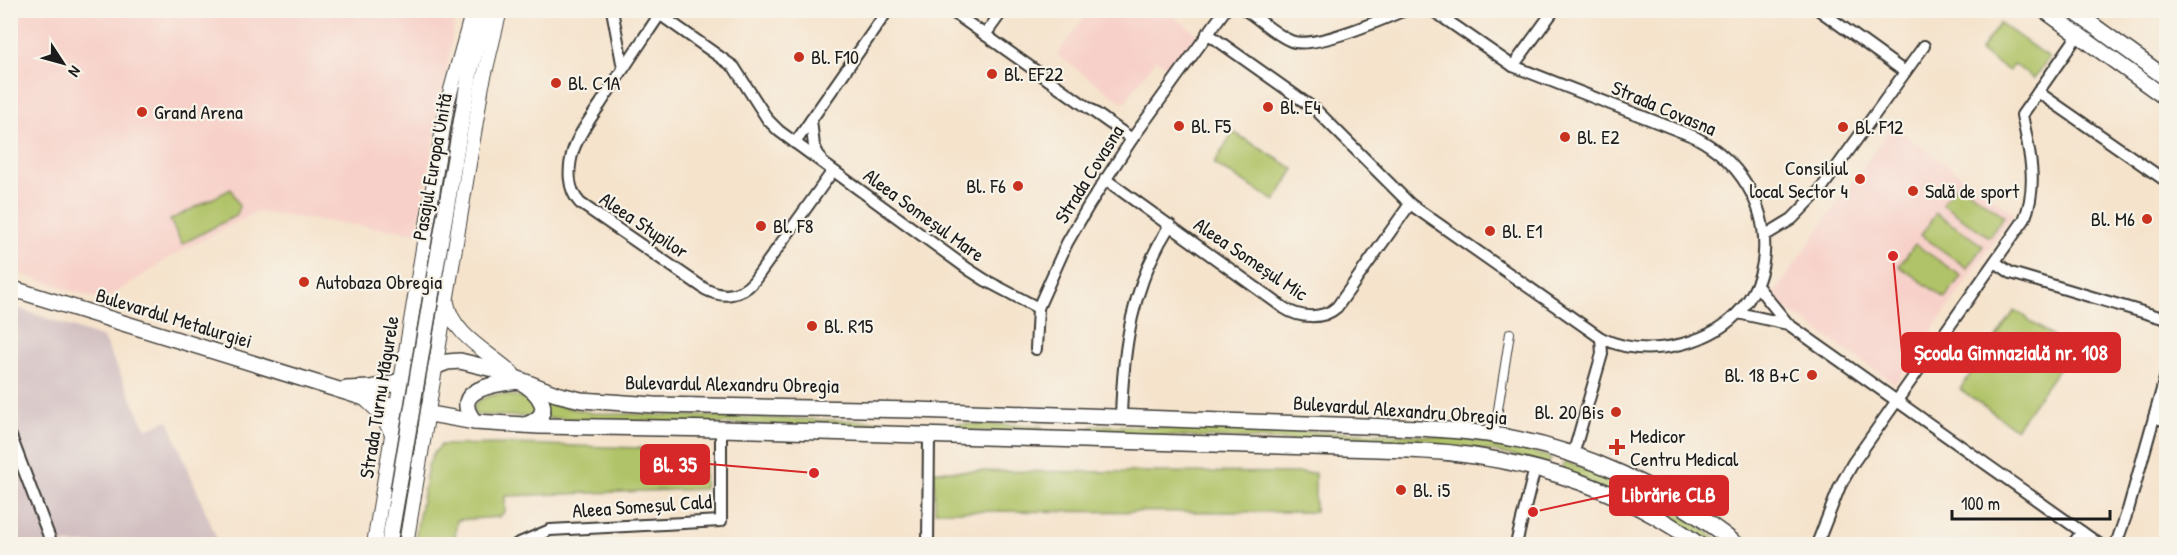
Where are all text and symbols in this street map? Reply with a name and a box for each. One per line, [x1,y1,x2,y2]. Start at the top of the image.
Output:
north arrow [33,33,93,93]
place label: Bl. F10 [811,43,859,70]
marker: Bl. F10 [792,50,806,64]
place label: Bl. EF22 [1004,60,1064,87]
text: N [63,62,87,82]
marker: Bl. EF22 [985,67,999,81]
place label: Bl. C1A [568,69,621,96]
street label: Strada Covasna [1608,73,1721,142]
marker: Bl. C1A [549,76,563,90]
street label: Pasajul Europa Unită [405,91,458,242]
place label: Bl. E4 [1280,93,1321,120]
place label: Grand Arena [154,98,243,125]
marker: Bl. E4 [1261,100,1275,114]
marker: Grand Arena [135,105,149,119]
place label: Bl. F5 [1191,112,1232,139]
place label: Bl. F12 [1855,113,1904,140]
street label: Strada Covasna [1048,119,1130,228]
marker: Bl. F5 [1172,119,1186,133]
marker: Bl. F12 [1836,120,1850,134]
place label: Bl. E2 [1577,123,1620,150]
marker: Bl. E2 [1558,130,1572,144]
place label: Consiliul local Sector 4 [1749,154,1849,204]
street label: Aleea Someșul Mare [858,162,990,268]
place label: Bl. F6 [966,172,1006,199]
marker: Consiliul local Sector 4 [1853,172,1867,186]
place label: Sală de sport [1925,177,2020,204]
marker: Bl. F6 [1011,179,1025,193]
marker: Sală de sport [1906,184,1920,198]
street label: Aleea Stupilor [595,185,694,264]
place label: Bl. M6 [2091,205,2135,232]
street label: Aleea Someșul Mic [1189,210,1314,307]
place label: Bl. F8 [773,212,814,239]
marker: Bl. M6 [2140,212,2154,226]
place label: Bl. E1 [1502,217,1542,244]
marker: Bl. F8 [754,219,768,233]
marker: Bl. E1 [1483,224,1497,238]
place label: Autobaza Obregia [316,268,442,295]
marker: Autobaza Obregia [297,275,311,289]
street label: Bulevardul Metalurgiei [93,281,256,354]
place label: Bl. R15 [824,312,874,339]
street label: Strada Turnu Măgurele [352,314,405,480]
marker: Bl. R15 [805,319,819,333]
callout: Școala Gimnazială nr. 108 [1902,333,2120,372]
text: Școala Gimnazială nr. 108 [1914,338,2108,367]
place label: Bl. 18 B+C [1724,361,1800,388]
street label: Bulevardul Alexandru Obregia [625,368,839,399]
marker: Bl. 18 B+C [1805,368,1819,382]
street label: Bulevardul Alexandru Obregia [1292,389,1508,430]
place label: Bl. 20 Bis [1534,398,1604,425]
marker: Bl. 20 Bis [1609,405,1623,419]
place label: Medicor Centru Medical [1630,422,1739,472]
marker: Medicor Centru Medical [1608,438,1626,456]
callout: Bl. 35 [641,445,709,484]
text: Bl. 35 [653,450,697,479]
place label: Bl. i5 [1413,476,1451,503]
callout: Librărie CLB [1610,476,1728,515]
text: Librărie CLB [1622,480,1716,509]
marker: Bl. i5 [1394,483,1408,497]
scale bar [1952,483,2110,521]
street label: Aleea Someșul Cald [571,487,713,524]
text: 100 m [1961,491,2000,516]

